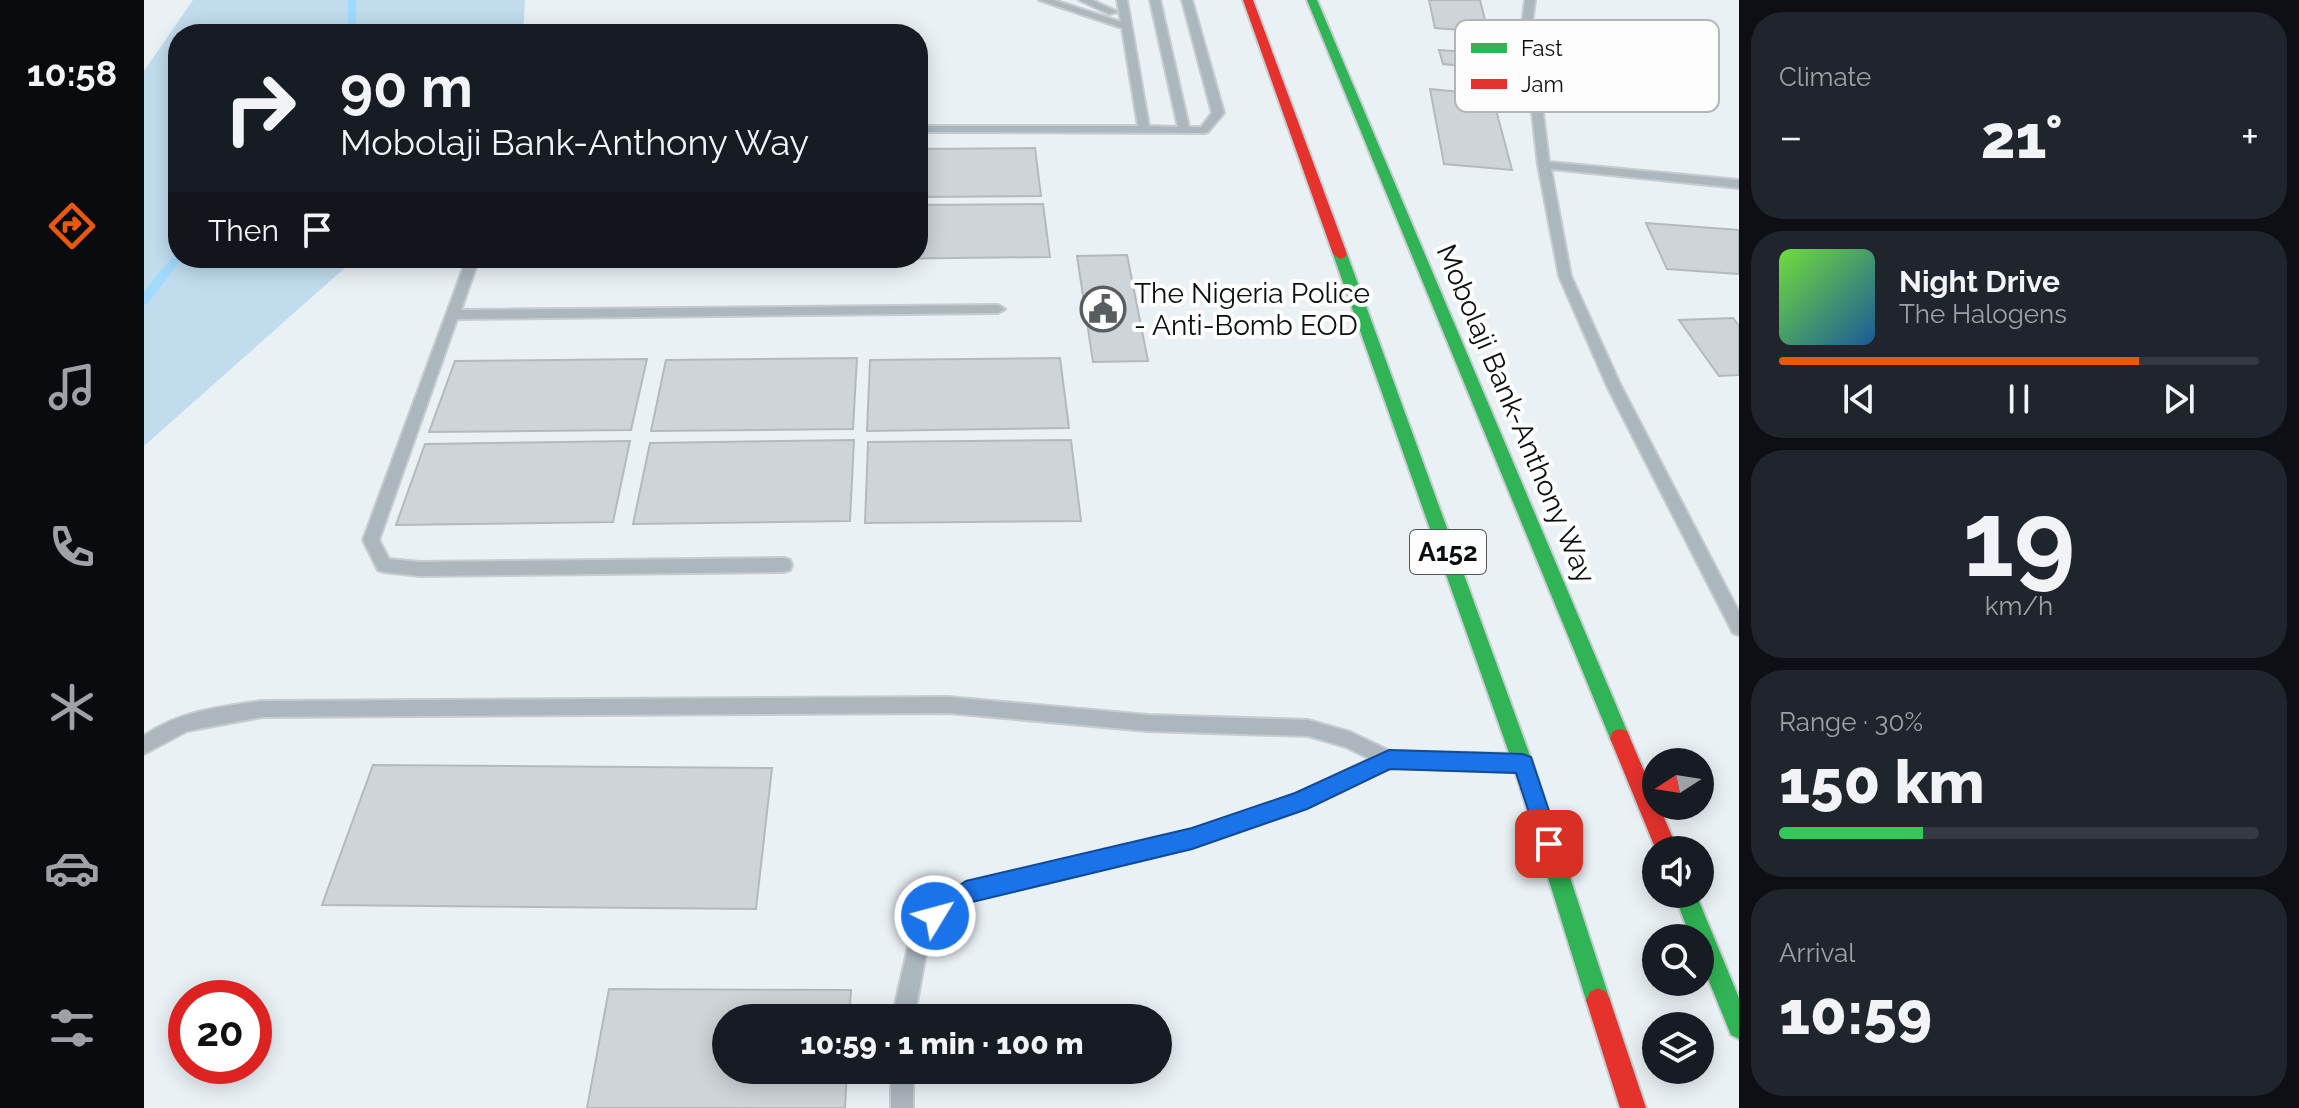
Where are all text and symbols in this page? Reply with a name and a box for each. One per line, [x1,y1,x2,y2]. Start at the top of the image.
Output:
legend [1455,20,1719,112]
text: Fast [1521,35,1563,61]
text: 10:58 [27,52,117,94]
text: 90 m [340,54,473,120]
icon: right [208,56,312,160]
text: Climate [1779,62,1871,92]
text: Jam [1521,71,1564,97]
text: 21° [1981,102,2063,172]
text: − [1779,111,1803,162]
text: + [2241,111,2259,162]
text: Mobolaji Bank-Anthony Way [340,121,809,163]
icon: directions [44,198,100,254]
icon: arrive [295,208,339,252]
text: Then [208,213,279,248]
street label: Mobolaji Bank-Anthony Way [1430,240,1602,588]
text: Night Drive [1899,264,2060,299]
place label: The Nigeria Police - Anti-Bomb EOD [1134,277,1370,342]
public building icon: The Nigeria Police - Anti-Bomb EOD [1079,285,1127,333]
text: The Halogens [1899,299,2067,329]
icon: music [44,359,100,415]
icon: previous [1837,377,1881,421]
icon: pause [1997,377,2041,421]
icon: next [2157,377,2201,421]
text: 19 [1963,478,2075,600]
icon: phone [44,519,100,575]
road number: A152 [1410,530,1486,574]
text: km/h [1985,591,2053,621]
icon: climate [44,679,100,735]
text: Range · 30% [1779,707,1923,737]
text: 150 km [1779,747,1985,817]
north arrow [1642,748,1714,820]
map controls [1642,748,1714,1084]
pin [1515,810,1583,878]
icon: arrive [1527,822,1571,866]
button: sound [1642,836,1714,908]
icon: car [44,840,100,896]
position arrow [893,874,977,958]
button: search [1642,924,1714,996]
text: Arrival [1779,938,1855,968]
text: 10:59 [1779,978,1932,1048]
speed limit sign: 20 [168,980,272,1084]
icon: filters [44,1000,100,1056]
button: layers [1642,1012,1714,1084]
text: 10:59 · 1 min · 100 m [800,1026,1084,1061]

